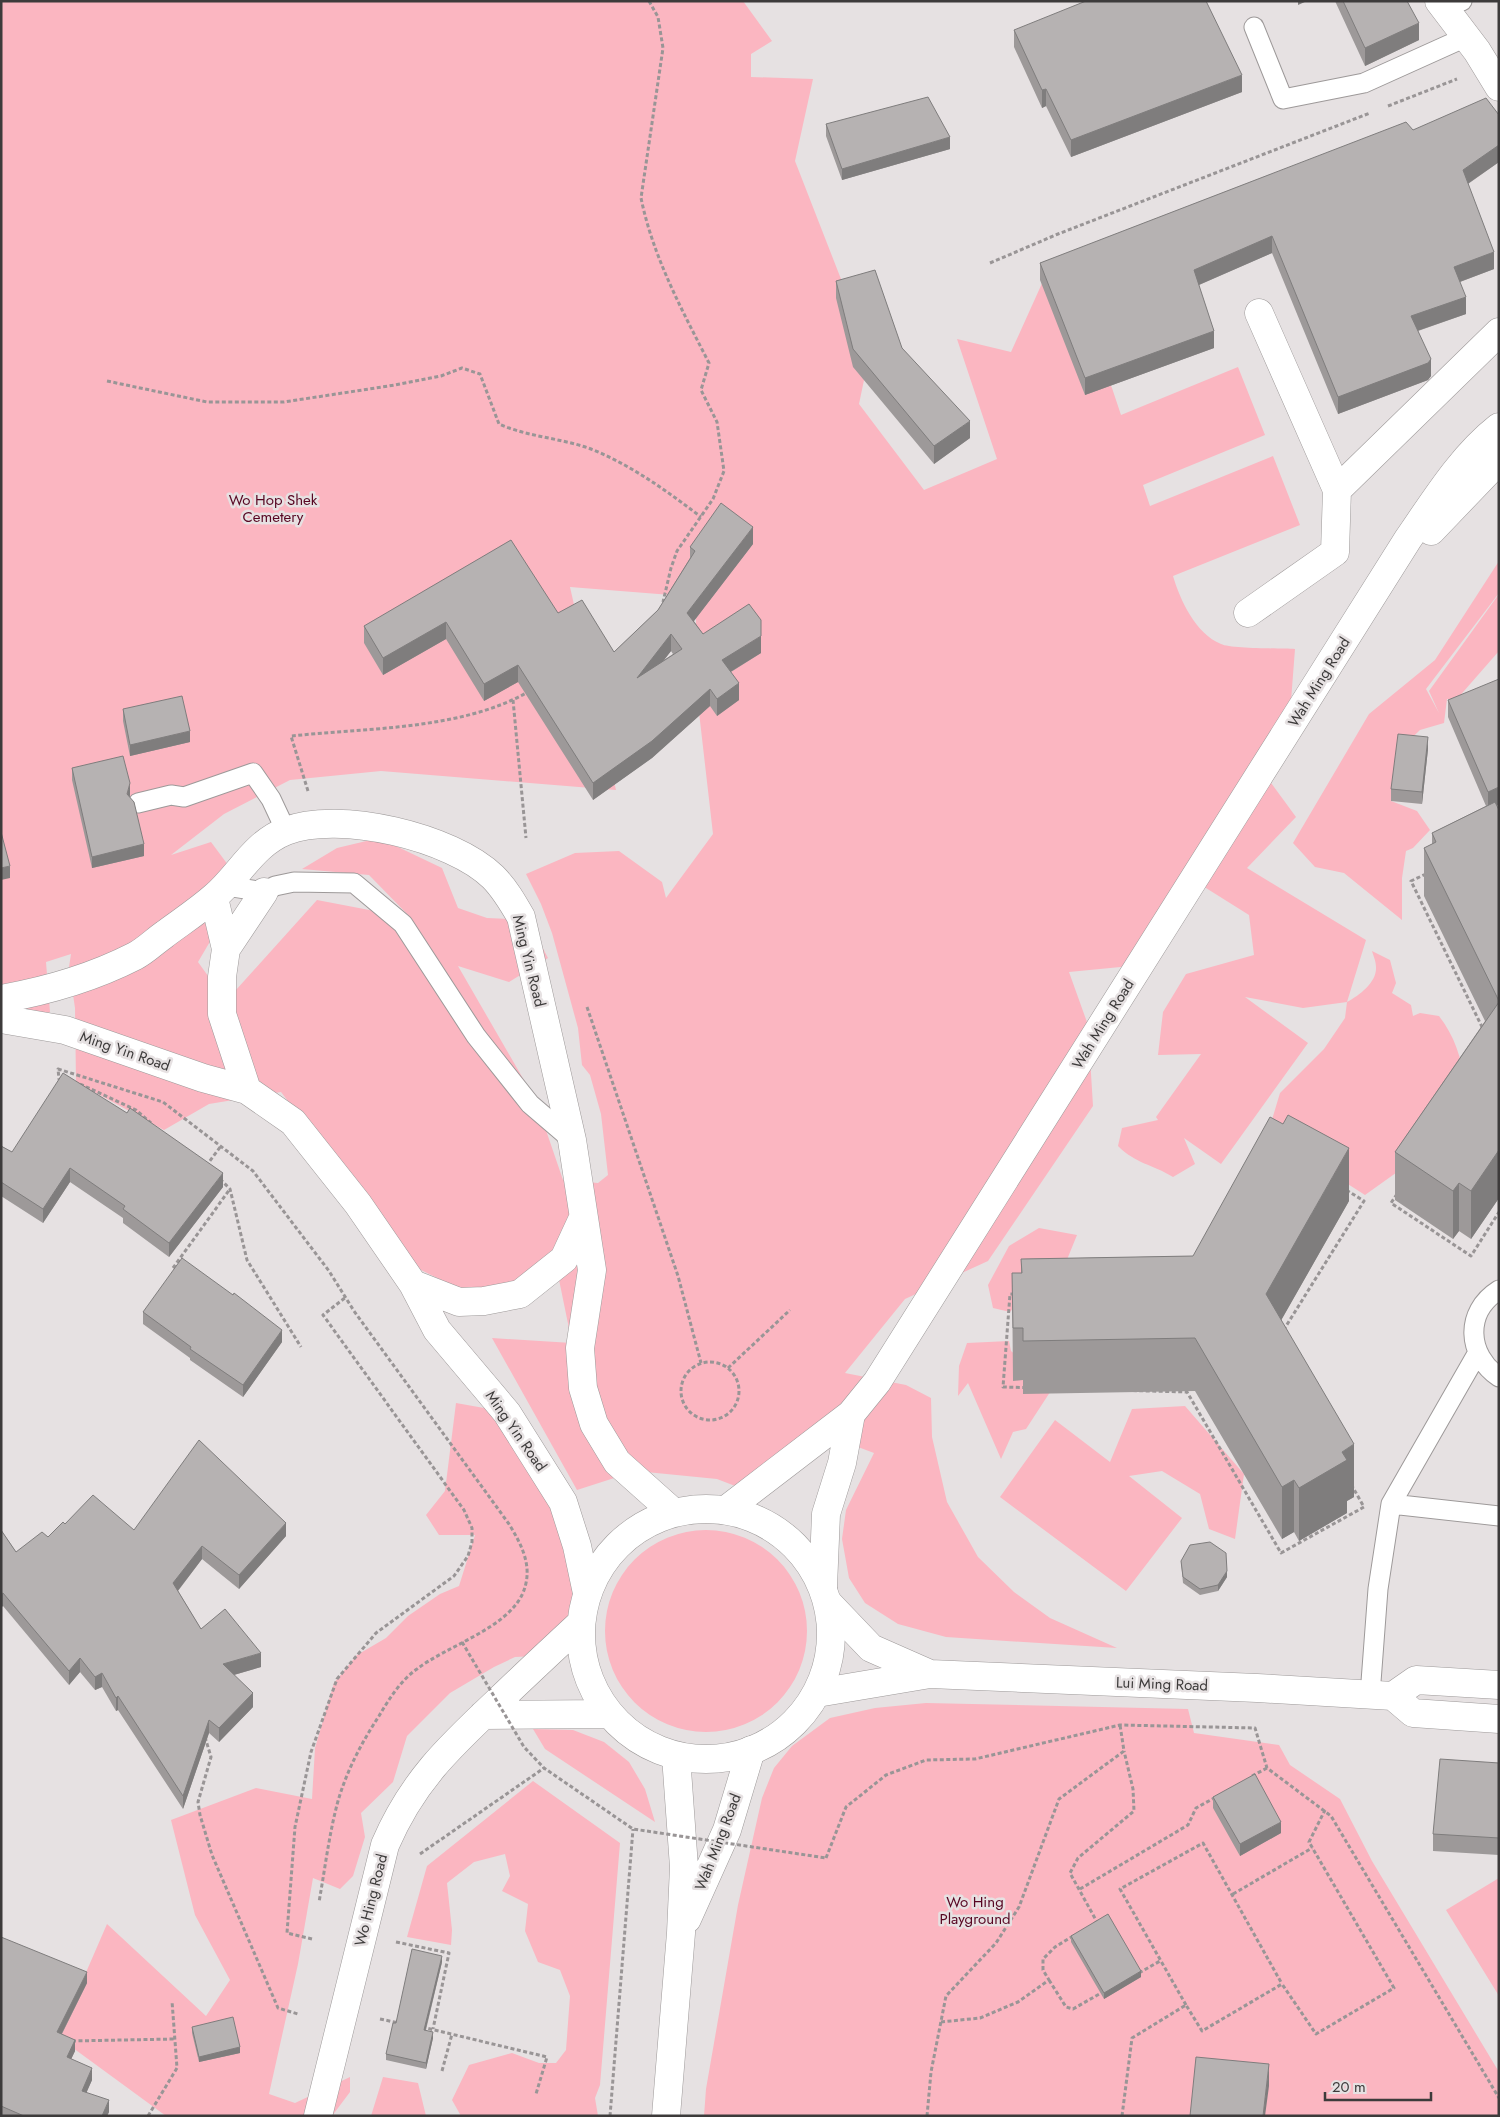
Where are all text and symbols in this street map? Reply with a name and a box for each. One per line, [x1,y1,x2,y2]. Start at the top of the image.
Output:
park label: Wo Hop Shek Cemetery [229,489,318,528]
street label: Wah Ming Road [1283,633,1355,731]
street label: Ming Yin Road [507,913,551,1009]
street label: Wah Ming Road [1067,975,1139,1073]
street label: Ming Yin Road [77,1025,173,1077]
street label: Ming Yin Road [480,1386,552,1476]
street label: Lui Ming Road [1116,1671,1208,1697]
street label: Wah Ming Road [689,1790,747,1894]
street label: Wo Hing Road [349,1852,393,1948]
park label: Wo Hing Playground [939,1891,1011,1930]
scale bar [1325,2070,1431,2102]
text: 20 m [1332,2076,1366,2098]

